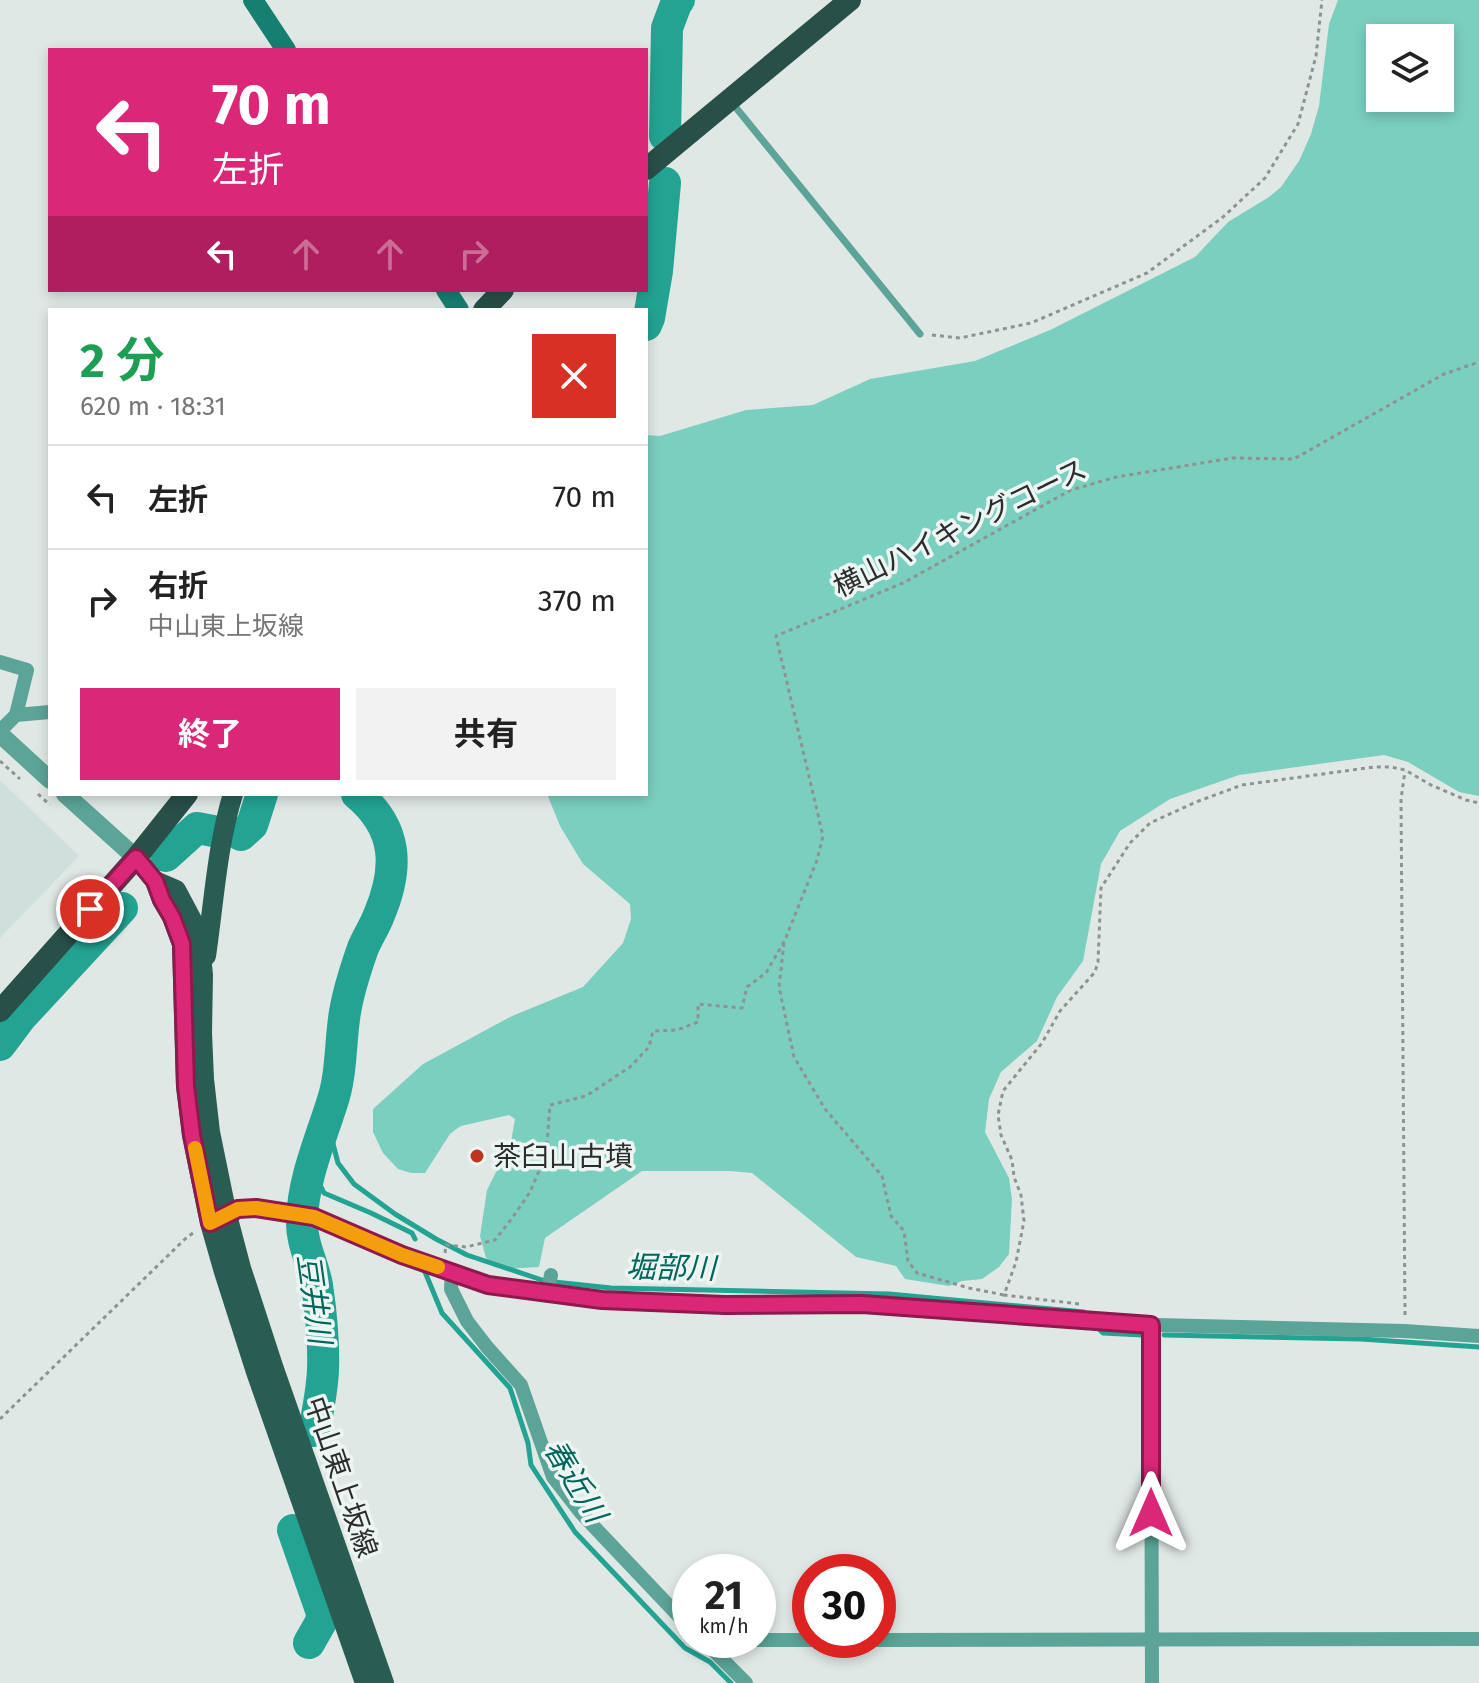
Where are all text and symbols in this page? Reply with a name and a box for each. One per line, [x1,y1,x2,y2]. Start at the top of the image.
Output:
map controls [1366,24,1454,112]
button: layers [1366,24,1454,112]
text: 70 m [212,72,331,139]
icon: left [80,80,184,184]
text: 左折 [212,148,284,192]
icon: left [200,232,244,276]
icon: ahead [284,232,328,276]
icon: ahead [368,232,412,276]
icon: right [452,232,496,276]
text: 2 分 [80,332,164,390]
button: close [532,334,616,418]
text: 620 m · 18:31 [80,391,226,422]
street label: 横山ハイキングコース [828,452,1092,604]
icon: left [80,475,124,519]
text: 70 m [553,479,616,515]
text: 左折 [148,482,208,518]
text: 右折 [148,568,208,604]
icon: right [80,579,124,623]
text: 370 m [538,583,616,619]
text: 中山東上坂線 [148,611,304,642]
button: 終了 [80,688,340,780]
button: 共有 [356,688,616,780]
pin [56,875,124,943]
icon: arrive [68,887,112,931]
place label: 茶臼山古墳 [493,1140,633,1173]
marker: 茶臼山古墳 [468,1147,486,1165]
water label: 堀部川 [626,1249,719,1287]
water label: 豆井川 [290,1252,339,1349]
street label: 中山東上坂線 [298,1392,384,1562]
water label: 春近川 [536,1433,615,1531]
position arrow [1109,1471,1193,1555]
speed limit sign: 30 [792,1554,896,1658]
text: 21 [705,1572,743,1620]
text: km/h [699,1614,749,1638]

